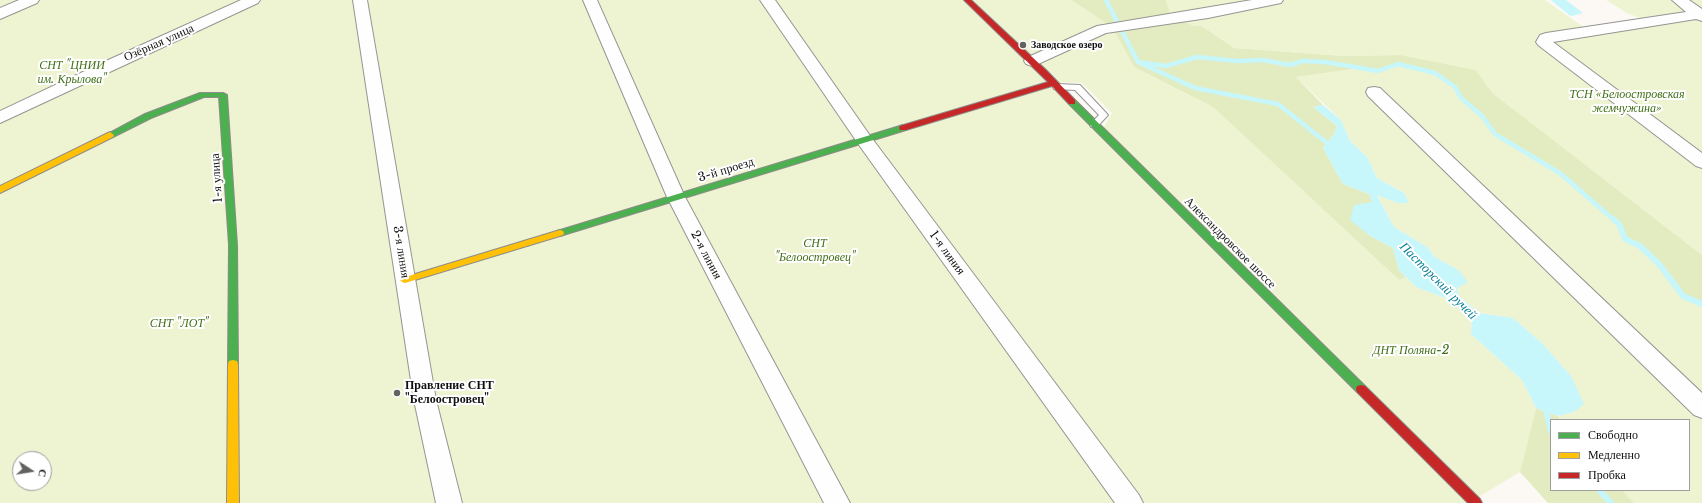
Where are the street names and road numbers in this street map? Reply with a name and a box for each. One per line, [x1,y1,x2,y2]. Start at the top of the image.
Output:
street label: Озёрная улица [122,21,196,65]
street label: 1-я улица [208,153,226,203]
street label: 3-й проезд [696,155,756,185]
street label: Александровское шоссе [1181,194,1279,292]
street label: 3-я линия [390,225,412,279]
street label: 2-я линия [687,228,725,282]
street label: 1-я линия [926,228,968,278]

